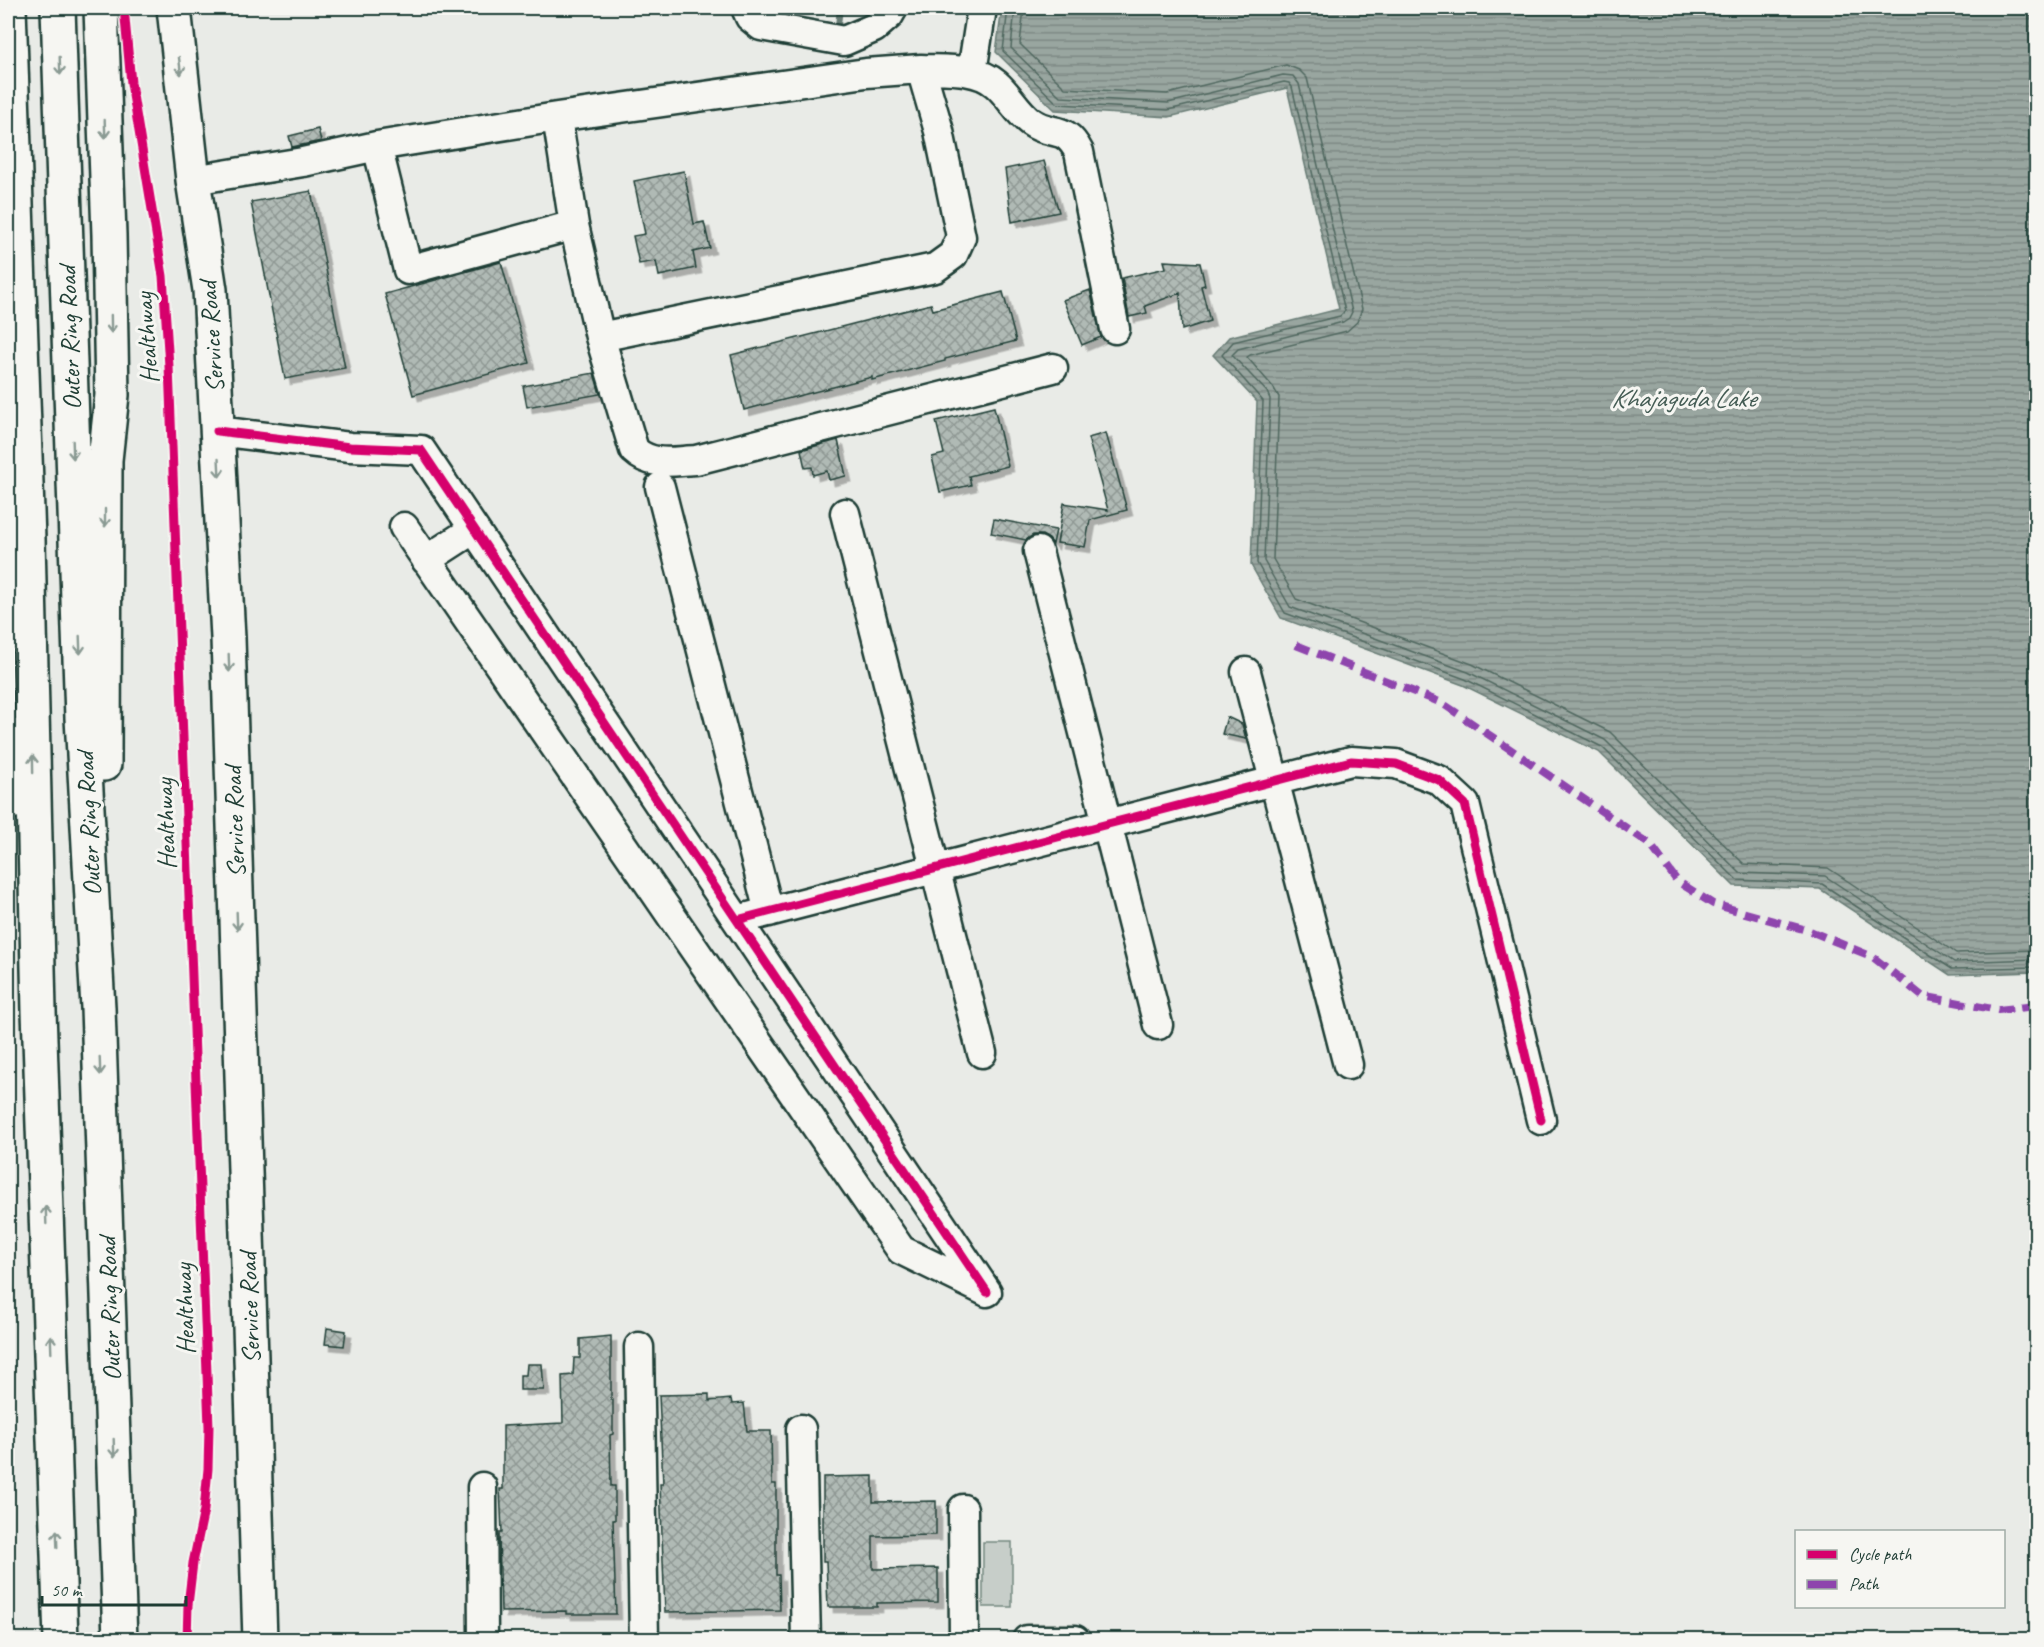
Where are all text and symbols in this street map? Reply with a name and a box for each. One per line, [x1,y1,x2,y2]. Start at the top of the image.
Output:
one-way arrow [55,55,66,75]
one-way arrow [175,55,186,75]
one-way arrow [99,118,110,138]
street label: Outer Ring Road [50,262,89,411]
street label: Service Road [191,276,232,394]
street label: Healthway [127,289,166,385]
one-way arrow [105,313,117,333]
water label: Khajaguda Lake [1611,381,1759,415]
one-way arrow [68,439,79,459]
one-way arrow [213,458,224,478]
one-way arrow [99,508,111,528]
one-way arrow [74,634,85,654]
one-way arrow [223,653,234,673]
street label: Outer Ring Road [68,747,109,897]
one-way arrow [27,754,39,774]
street label: Service Road [216,762,253,878]
street label: Healthway [147,776,184,870]
one-way arrow [231,911,243,931]
one-way arrow [94,1056,106,1076]
one-way arrow [41,1206,52,1226]
street label: Outer Ring Road [90,1233,129,1382]
street label: Service Road [231,1248,268,1364]
street label: Healthway [166,1261,203,1355]
one-way arrow [45,1335,56,1355]
one-way arrow [108,1438,120,1458]
one-way arrow [52,1530,63,1550]
legend [1795,1530,2005,1608]
text: Cycle path [1849,1543,1912,1565]
scale bar [42,1569,186,1607]
text: Path [1849,1573,1879,1595]
text: 50 m [51,1579,84,1601]

